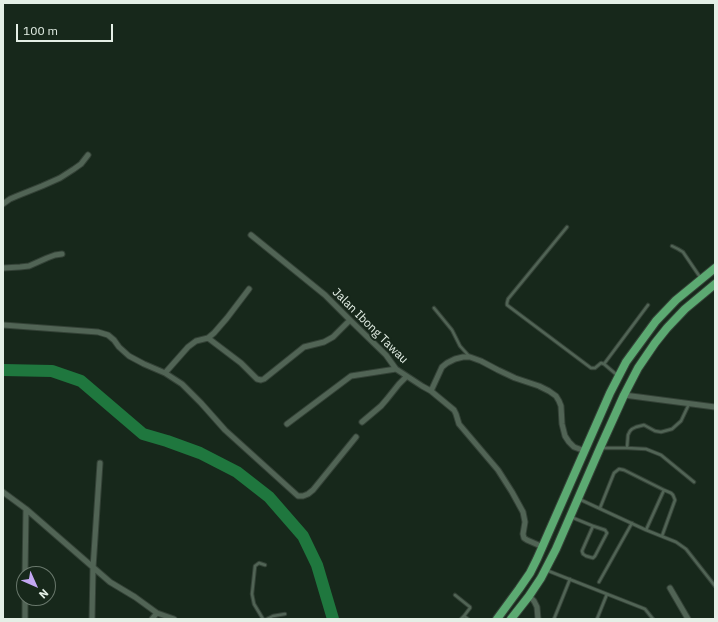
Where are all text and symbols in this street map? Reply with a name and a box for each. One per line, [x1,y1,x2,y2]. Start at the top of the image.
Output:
scale bar [18,16,115,42]
text: 100 m [23,23,58,38]
street label: Jalan Ibong Tawau [329,285,411,367]
north arrow [16,566,56,606]
text: N [36,586,52,602]

